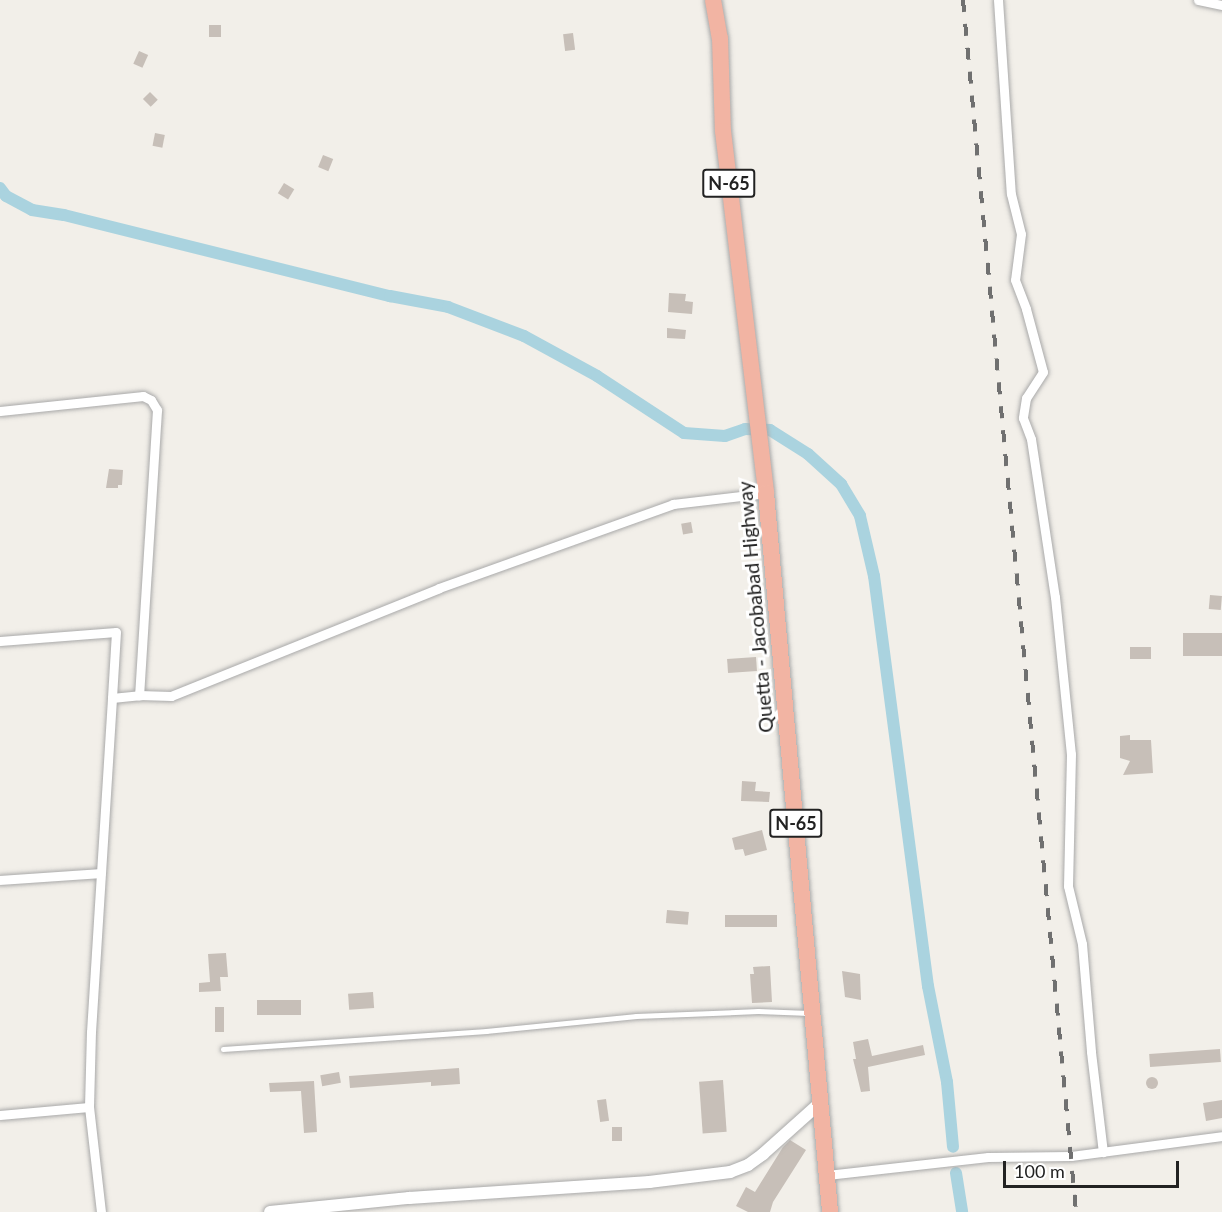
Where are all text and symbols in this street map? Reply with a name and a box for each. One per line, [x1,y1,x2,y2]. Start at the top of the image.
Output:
road number: N-65 [702,168,756,198]
street label: Quetta - Jacobabad Highway [732,480,778,734]
road number: N-65 [769,808,823,838]
scale bar [1006,1149,1182,1187]
text: 100 m [1014,1160,1065,1182]

